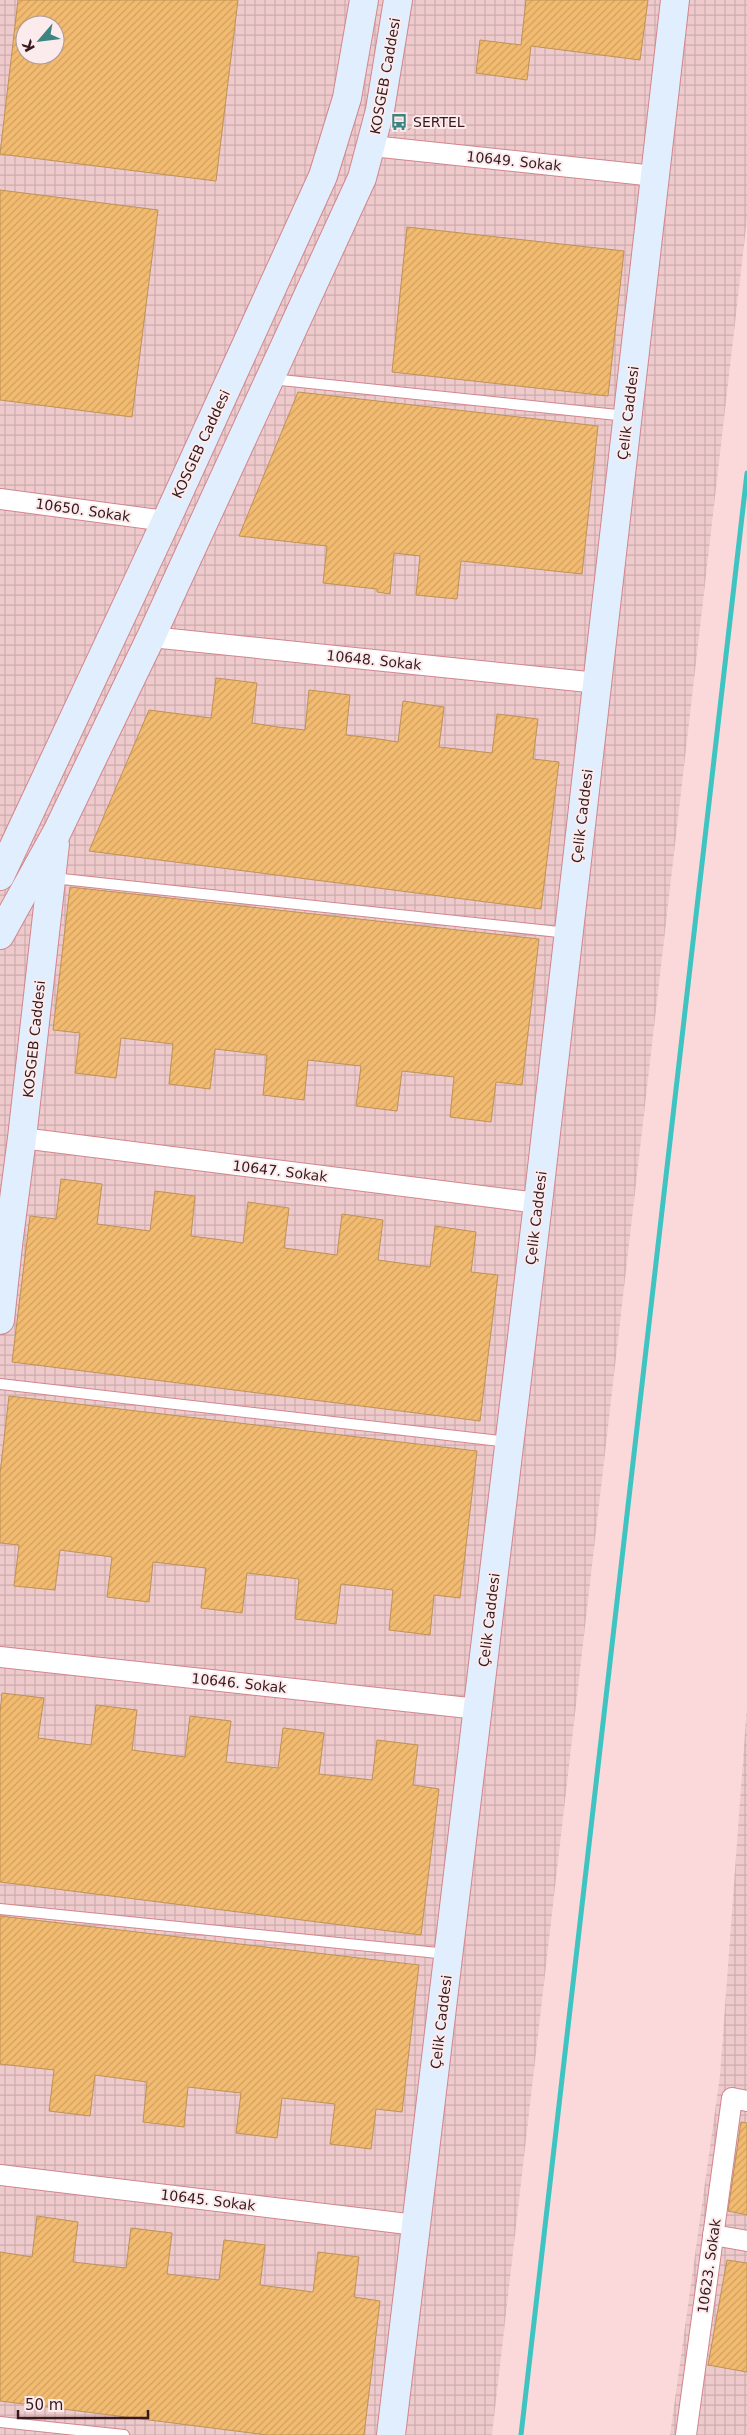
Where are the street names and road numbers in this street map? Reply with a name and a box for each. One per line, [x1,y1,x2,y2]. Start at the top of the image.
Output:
street label: KOSGEB Caddesi [367,17,403,135]
street label: 10649. Sokak [466,148,563,174]
street label: Çelik Caddesi [614,365,642,461]
street label: KOSGEB Caddesi [169,387,233,501]
street label: 10650. Sokak [35,495,132,525]
street label: 10648. Sokak [326,647,423,673]
street label: Çelik Caddesi [568,768,596,864]
street label: KOSGEB Caddesi [20,979,48,1099]
street label: 10647. Sokak [232,1157,329,1185]
street label: Çelik Caddesi [522,1170,550,1266]
street label: Çelik Caddesi [475,1572,503,1668]
street label: 10646. Sokak [191,1670,288,1696]
street label: Çelik Caddesi [427,1974,455,2070]
street label: 10645. Sokak [160,2186,257,2214]
street label: 10623. Sokak [694,2217,724,2314]

